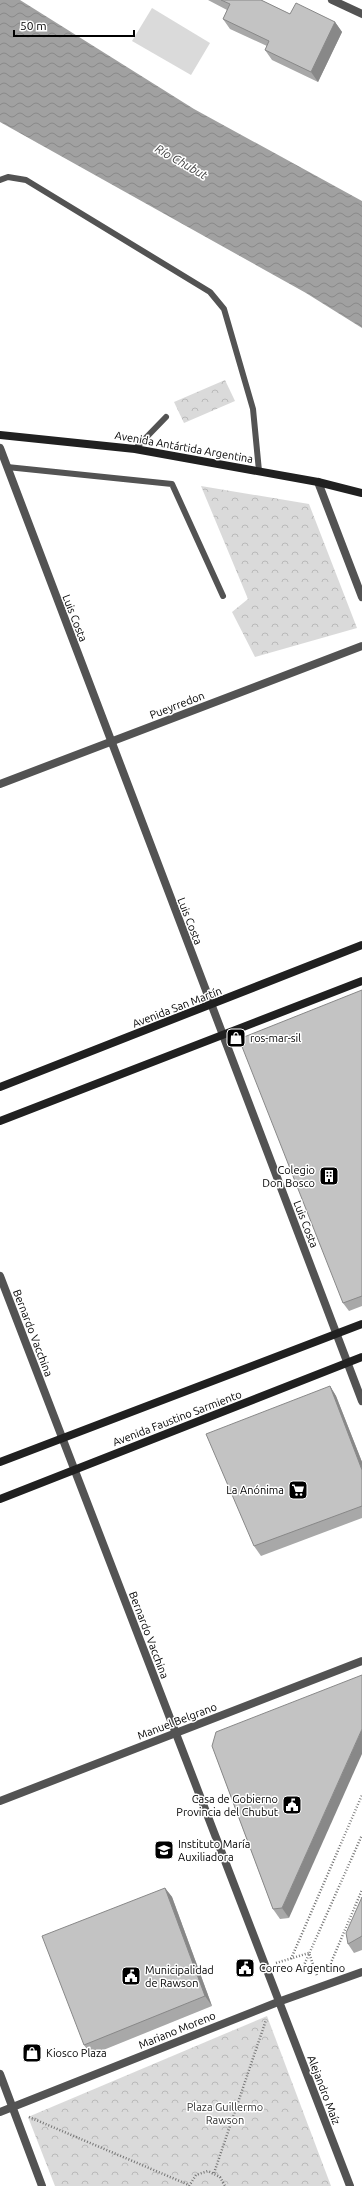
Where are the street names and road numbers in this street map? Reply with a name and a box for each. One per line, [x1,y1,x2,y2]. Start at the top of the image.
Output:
street label: Avenida Antártida Argentina [114,429,254,465]
street label: Luis Costa [60,593,90,643]
street label: Pueyrredon [148,689,206,721]
street label: Luis Costa [175,896,205,946]
street label: Avenida San Martín [131,984,223,1030]
street label: Luis Costa [291,1199,321,1249]
street label: Bernardo Vacchina [11,1288,55,1378]
street label: Avenida Faustino Sarmiento [111,1388,243,1448]
street label: Bernardo Vacchina [127,1590,171,1680]
street label: Manuel Belgrano [136,1700,218,1742]
street label: Mariano Moreno [137,2009,217,2051]
street label: Alejandro Maíz [305,2054,343,2126]

